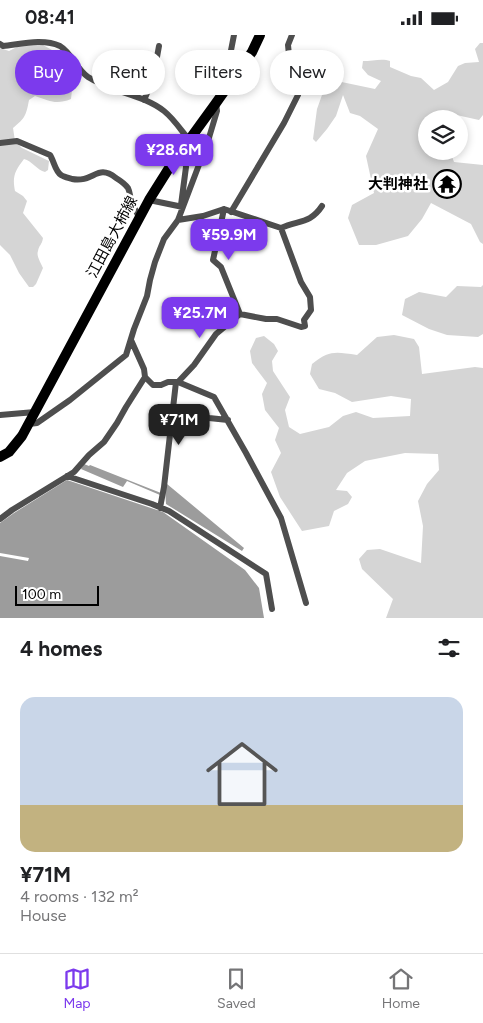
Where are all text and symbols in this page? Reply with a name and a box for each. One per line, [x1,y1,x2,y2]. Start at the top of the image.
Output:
text: 08:41 [25,6,75,29]
chip: Buy [15,50,82,95]
chip: Rent [92,50,165,95]
chip: Filters [175,50,260,95]
chip: New [270,50,344,95]
map controls [418,110,468,160]
button: layers [418,110,468,160]
pin: ¥28.6M [133,133,215,176]
text: ¥28.6M [146,140,202,159]
temple icon: 大判神社 [432,169,462,199]
place label: 大判神社 [368,175,428,193]
street label: 江田島大柿線 [83,193,141,281]
pin: ¥59.9M [188,219,270,261]
text: ¥59.9M [201,225,257,244]
pin: ¥25.7M [159,297,241,339]
text: ¥25.7M [173,303,227,322]
pin: ¥71M [149,403,209,446]
text: ¥71M [160,410,198,429]
scale bar [15,583,99,606]
text: 100 m [22,586,61,603]
icon: filters [435,634,463,662]
text: 4 homes [20,636,102,661]
icon: home [197,729,287,819]
text: ¥71M [20,862,71,887]
text: 4 rooms · 132 m² [20,887,139,906]
text: House [20,906,66,925]
tab: Map [63,965,91,1012]
tab: Saved [217,965,256,1012]
tab: Home [382,965,420,1012]

